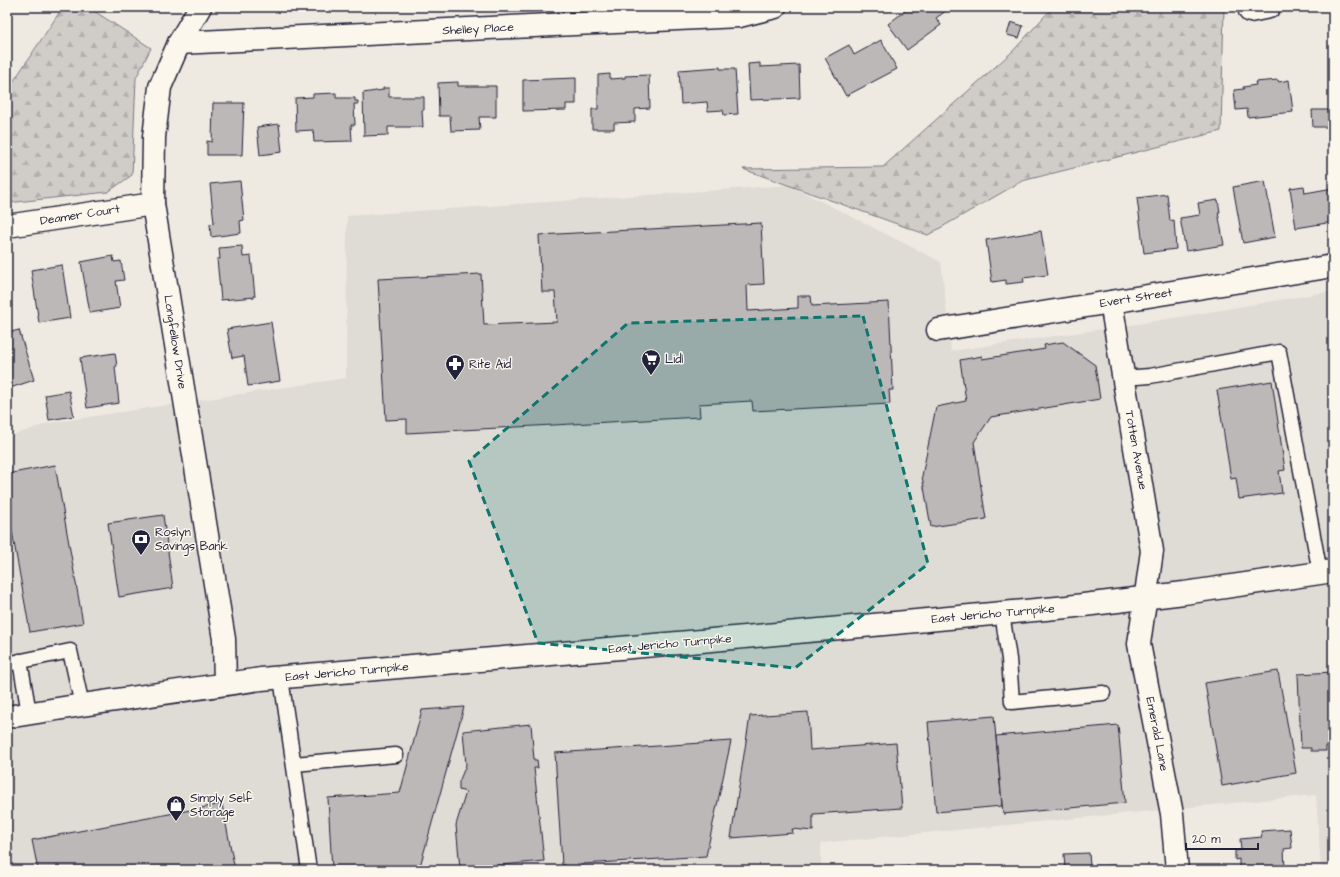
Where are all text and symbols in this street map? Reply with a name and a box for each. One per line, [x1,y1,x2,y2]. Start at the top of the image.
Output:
street label: Shelley Place [442,19,515,40]
street label: Deamer Court [39,200,121,230]
street label: Evert Street [1099,284,1174,312]
street label: Longfellow Drive [158,294,191,391]
supermarket icon: Lidl [640,348,662,376]
place label: Lidl [665,351,683,368]
pharmacy icon: Rite Aid [444,353,466,381]
place label: Rite Aid [469,356,511,373]
street label: Totten Avenue [1121,409,1151,491]
place label: Roslyn Savings Bank [155,524,229,556]
bank icon: Roslyn Savings Bank [130,528,152,556]
street label: East Jericho Turnpike [931,600,1056,628]
street label: East Jericho Turnpike [608,630,733,658]
street label: East Jericho Turnpike [285,658,410,686]
street label: Emerald Lane [1141,695,1173,773]
place label: Simply Self Storage [190,790,253,822]
shop icon: Simply Self Storage [165,794,187,822]
scale bar [1186,825,1258,851]
text: 20 m [1192,831,1221,848]

